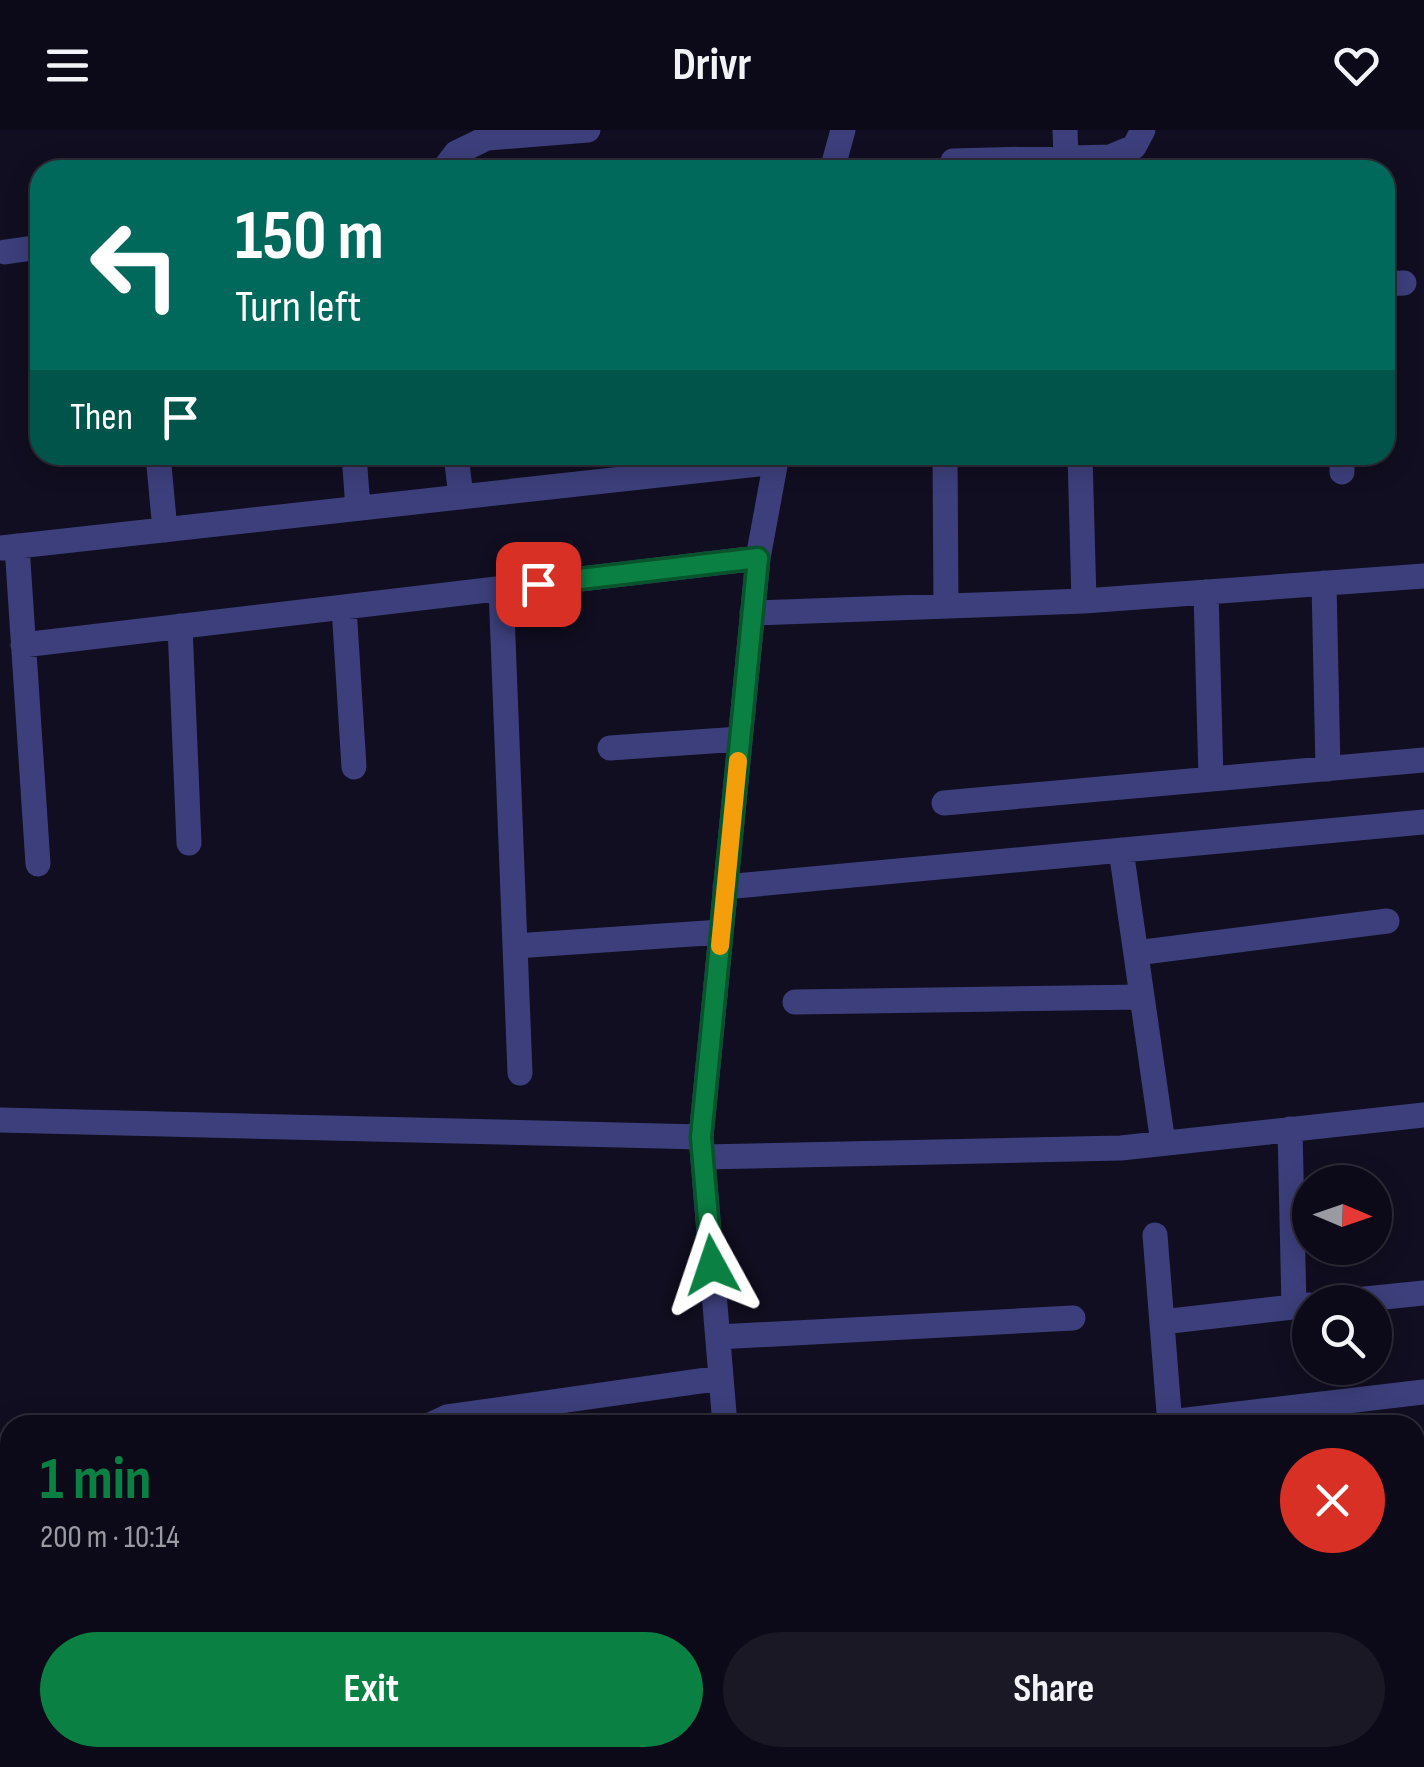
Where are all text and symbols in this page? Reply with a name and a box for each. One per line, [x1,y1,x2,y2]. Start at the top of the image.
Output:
icon: menu [40,38,95,93]
text: Drivr [672,38,752,93]
icon: heart [1329,38,1384,93]
text: 150 m [235,195,384,279]
icon: left [70,200,200,330]
text: Turn left [235,280,361,335]
icon: arrive [153,390,208,445]
text: Then [70,395,133,440]
pin [496,542,581,627]
icon: arrive [511,557,566,612]
north arrow [1292,1165,1392,1265]
map controls [1292,1165,1392,1385]
position arrow [660,1213,764,1317]
button: search [1292,1285,1392,1385]
text: 1 min [40,1444,152,1516]
button: close [1280,1448,1385,1553]
text: 200 m · 10:14 [40,1518,180,1557]
button: Exit [40,1632,703,1747]
button: Share [723,1632,1385,1747]

